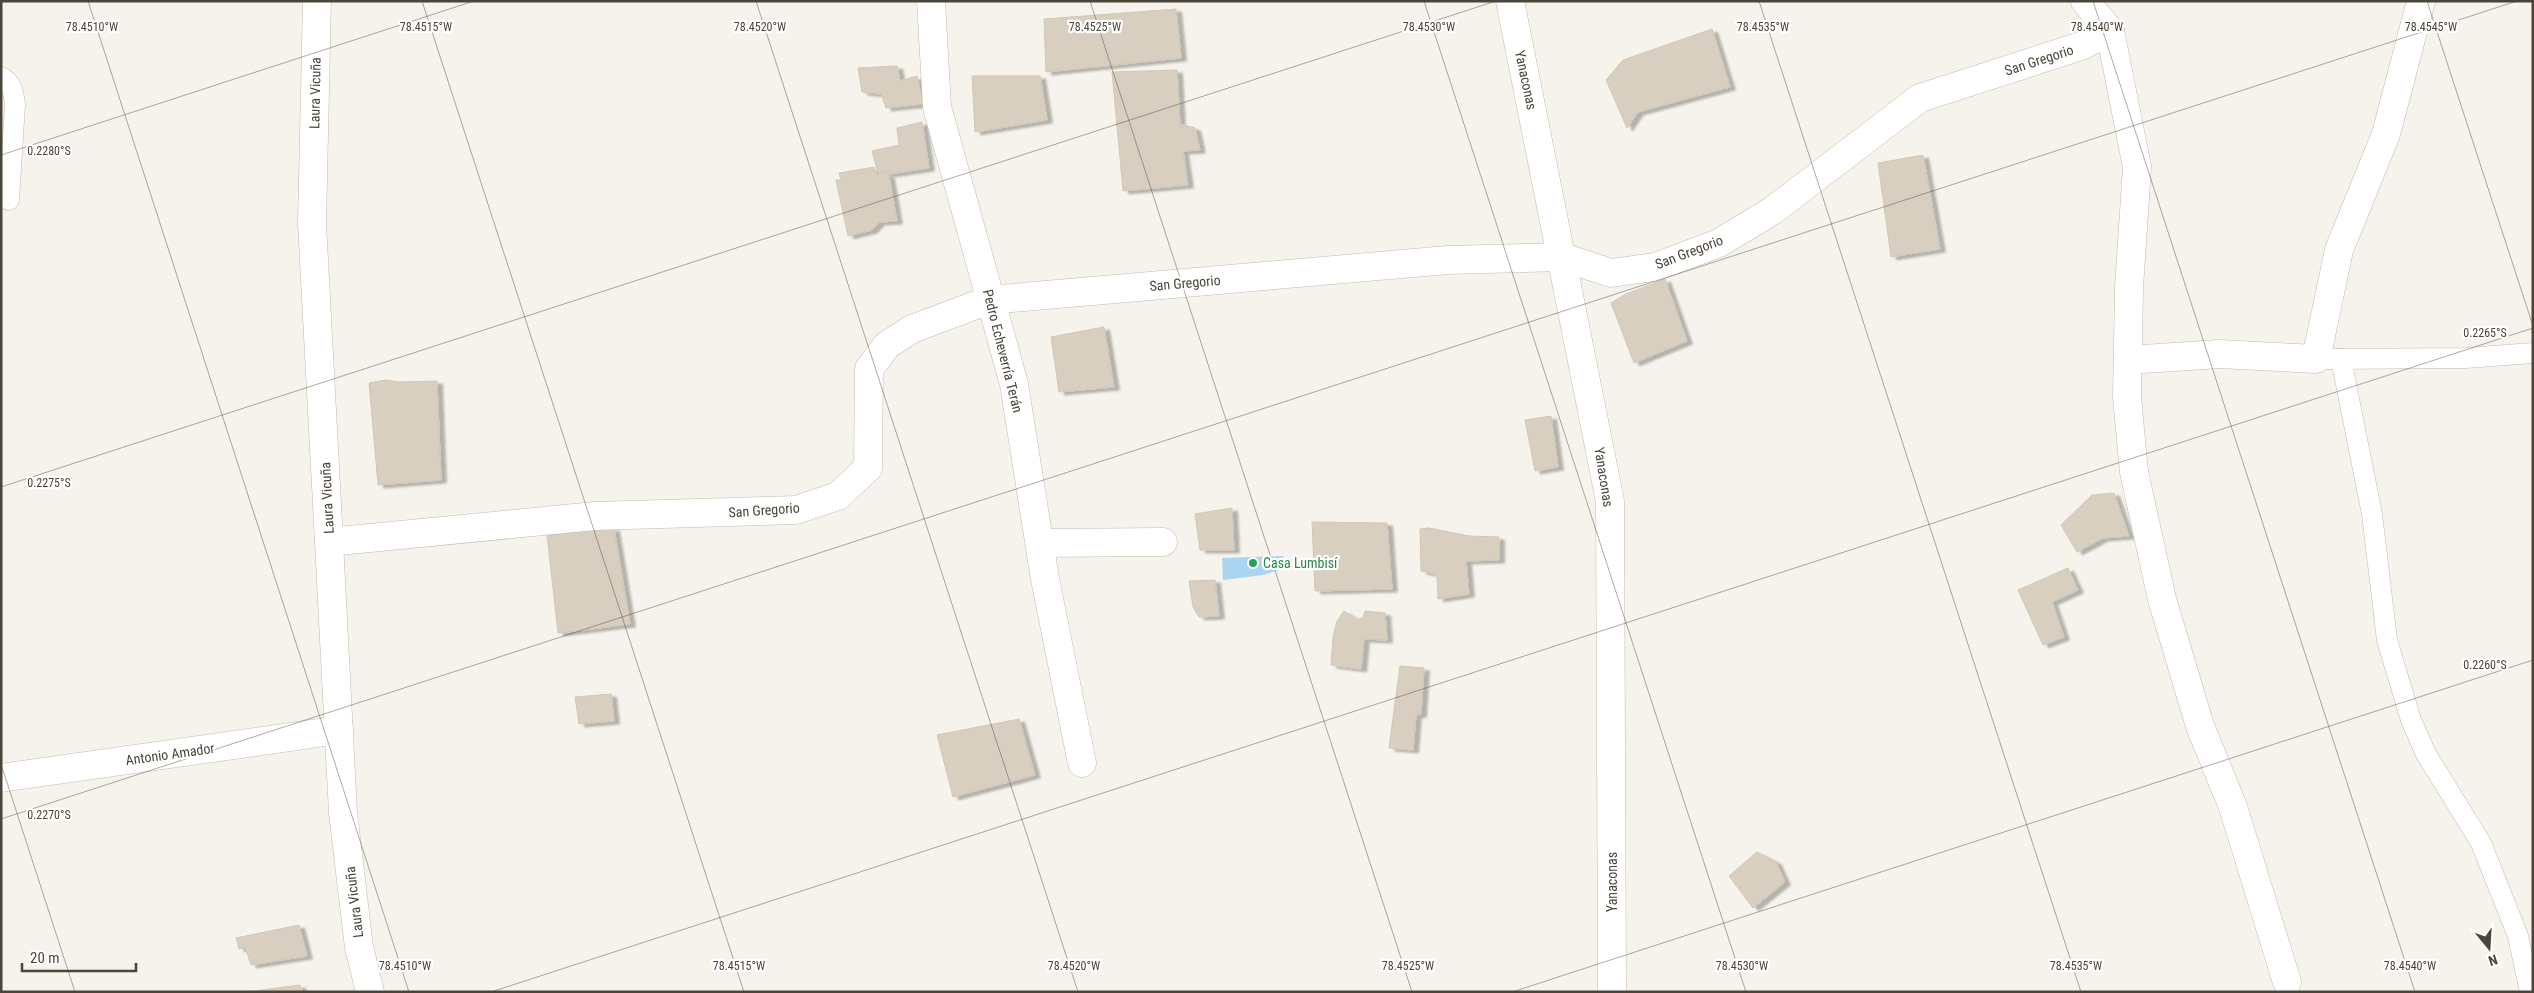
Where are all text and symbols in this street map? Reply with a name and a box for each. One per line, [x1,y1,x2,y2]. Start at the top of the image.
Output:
text: 78.4510°W [66,20,118,34]
text: 78.4515°W [400,20,452,34]
text: 78.4520°W [734,20,786,34]
text: 78.4525°W [1069,20,1121,34]
text: 78.4530°W [1403,20,1455,34]
text: 78.4535°W [1737,20,1789,34]
text: 78.4540°W [2071,20,2123,34]
text: 78.4545°W [2405,20,2457,34]
street label: San Gregorio [2003,41,2075,79]
street label: Yanaconas [1512,49,1540,111]
street label: Laura Vicuña [306,57,324,129]
text: 0.2280°S [27,144,71,158]
street label: San Gregorio [1653,232,1725,272]
street label: San Gregorio [1149,272,1221,294]
street label: Pedro Echeverría Terán [980,288,1026,414]
text: 0.2265°S [2463,326,2507,340]
street label: Yanaconas [1591,446,1617,508]
street label: Laura Vicuña [317,462,337,534]
text: 0.2275°S [27,476,71,490]
street label: San Gregorio [728,500,800,520]
place label: Casa Lumbisí [1263,555,1338,571]
marker: Casa Lumbisí [1247,557,1259,569]
text: 0.2260°S [2463,658,2507,672]
street label: Antonio Amador [124,740,216,768]
text: 0.2270°S [27,808,71,822]
street label: Yanaconas [1604,852,1620,912]
street label: Laura Vicuña [342,865,366,939]
north arrow [2464,923,2514,973]
scale bar [22,940,136,972]
text: 20 m [30,949,60,967]
text: N [2486,951,2500,969]
text: 78.4510°W [379,959,431,973]
text: 78.4515°W [713,959,765,973]
text: 78.4520°W [1048,959,1100,973]
text: 78.4525°W [1382,959,1434,973]
text: 78.4530°W [1716,959,1768,973]
text: 78.4535°W [2050,959,2102,973]
text: 78.4540°W [2384,959,2436,973]

